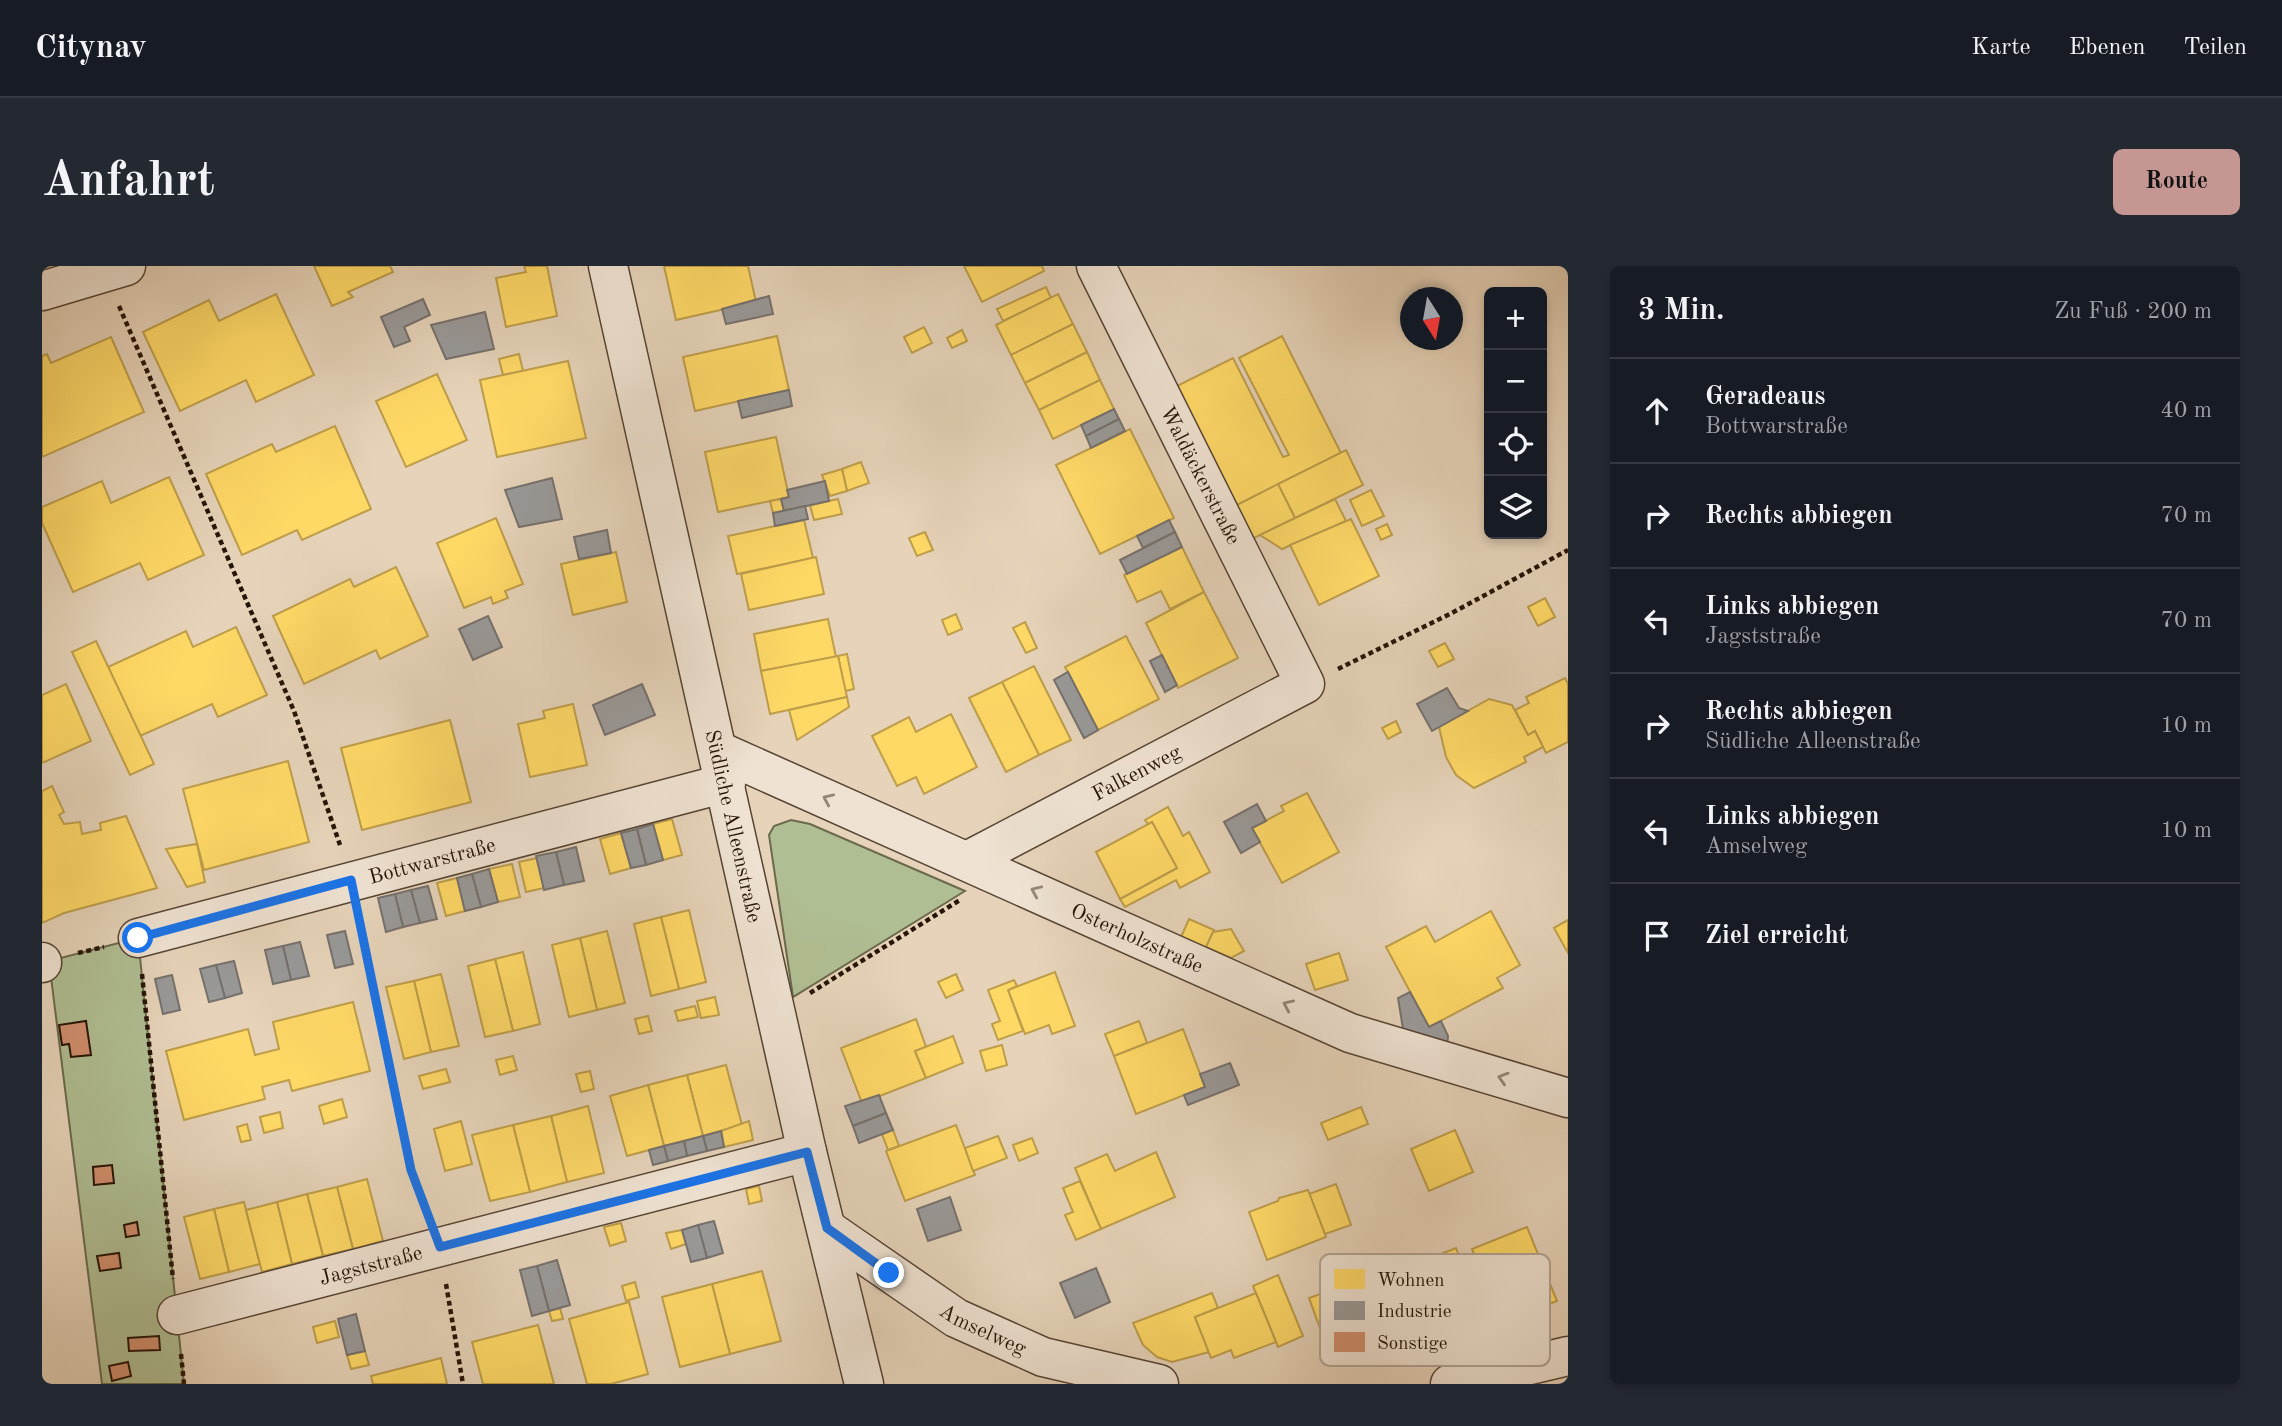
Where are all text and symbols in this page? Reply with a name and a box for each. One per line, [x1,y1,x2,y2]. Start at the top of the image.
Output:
text: Citynav [35,32,147,65]
text: Karte [1971,36,2031,60]
text: Ebenen [2069,36,2145,60]
text: Teilen [2183,36,2247,60]
button: Route [2113,149,2240,215]
text: Anfahrt [42,158,215,207]
north arrow [1400,287,1463,350]
map controls [1484,287,1547,539]
button: + [1484,287,1547,350]
text: 3 Min. [1638,296,1724,326]
text: Zu Fuß · 200 m [2054,300,2212,323]
button: − [1484,350,1547,413]
text: Geradeaus [1705,384,1825,410]
icon: ahead [1638,392,1676,430]
text: 40 m [2161,399,2212,422]
street label: Waldäckerstraße [1156,403,1244,548]
button: locate [1484,413,1547,476]
text: Bottwarstraße [1705,415,1848,438]
button: layers [1484,476,1547,539]
icon: right [1638,497,1676,535]
text: Rechts abbiegen [1705,503,1893,529]
text: 70 m [2161,504,2212,527]
text: Links abbiegen [1705,594,1879,620]
icon: left [1638,602,1676,640]
text: 70 m [2161,609,2212,632]
text: Jagststraße [1705,625,1821,648]
text: Rechts abbiegen [1705,699,1893,725]
icon: right [1638,707,1676,745]
text: 10 m [2161,714,2212,737]
street label: Südliche Alleenstraße [700,728,764,925]
text: Südliche Alleenstraße [1705,730,1921,753]
street label: Falkenweg [1089,742,1185,806]
one-way arrow [822,793,835,807]
text: Links abbiegen [1705,804,1879,830]
icon: left [1638,812,1676,850]
text: 10 m [2161,819,2212,842]
street label: Bottwarstraße [367,835,498,889]
text: Amselweg [1705,835,1807,858]
one-way arrow [1031,885,1043,899]
street label: Osterholzstraße [1067,901,1206,978]
icon: arrive [1638,917,1676,955]
route start [122,922,153,953]
text: Ziel erreicht [1705,923,1848,949]
one-way arrow [1283,999,1295,1013]
one-way arrow [1497,1072,1509,1087]
street label: Jagststraße [317,1243,425,1290]
legend [1320,1254,1550,1366]
route end [873,1257,904,1288]
text: Wohnen [1377,1272,1445,1291]
street label: Amselweg [935,1301,1030,1360]
text: Industrie [1377,1303,1451,1322]
text: Sonstige [1377,1335,1448,1354]

